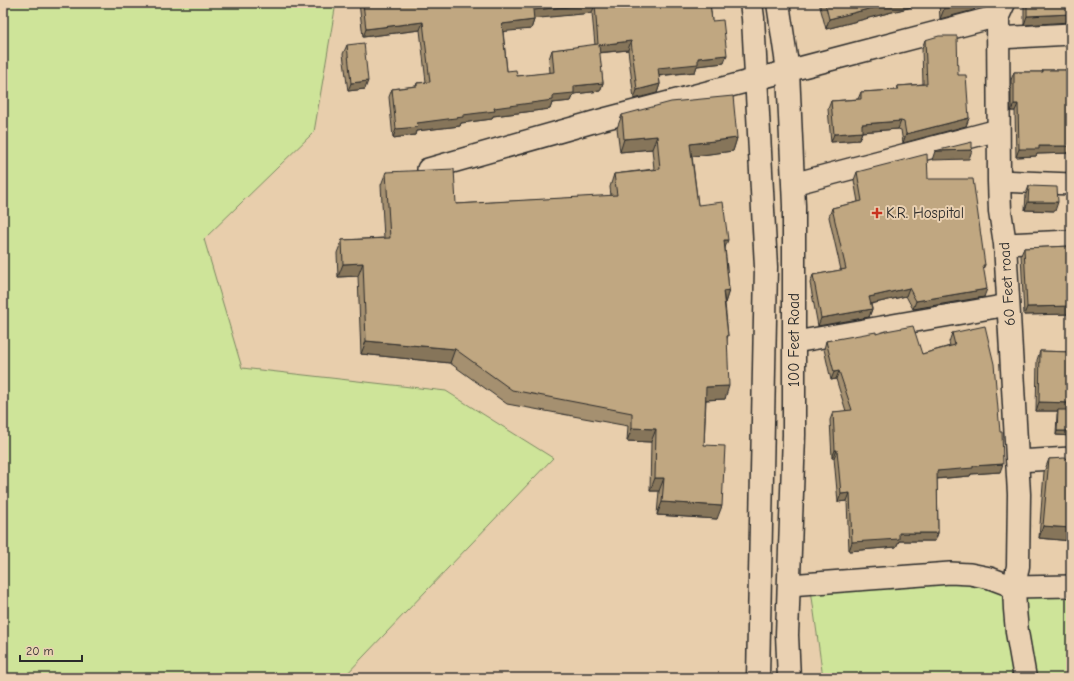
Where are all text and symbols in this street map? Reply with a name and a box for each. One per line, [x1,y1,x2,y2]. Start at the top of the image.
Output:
place label: K.R. Hospital [886,204,964,222]
marker: K.R. Hospital [871,207,883,219]
street label: 60 Feet road [995,242,1019,326]
street label: 100 Feet Road [785,293,803,387]
scale bar [20,637,82,663]
text: 20 m [26,644,54,658]

